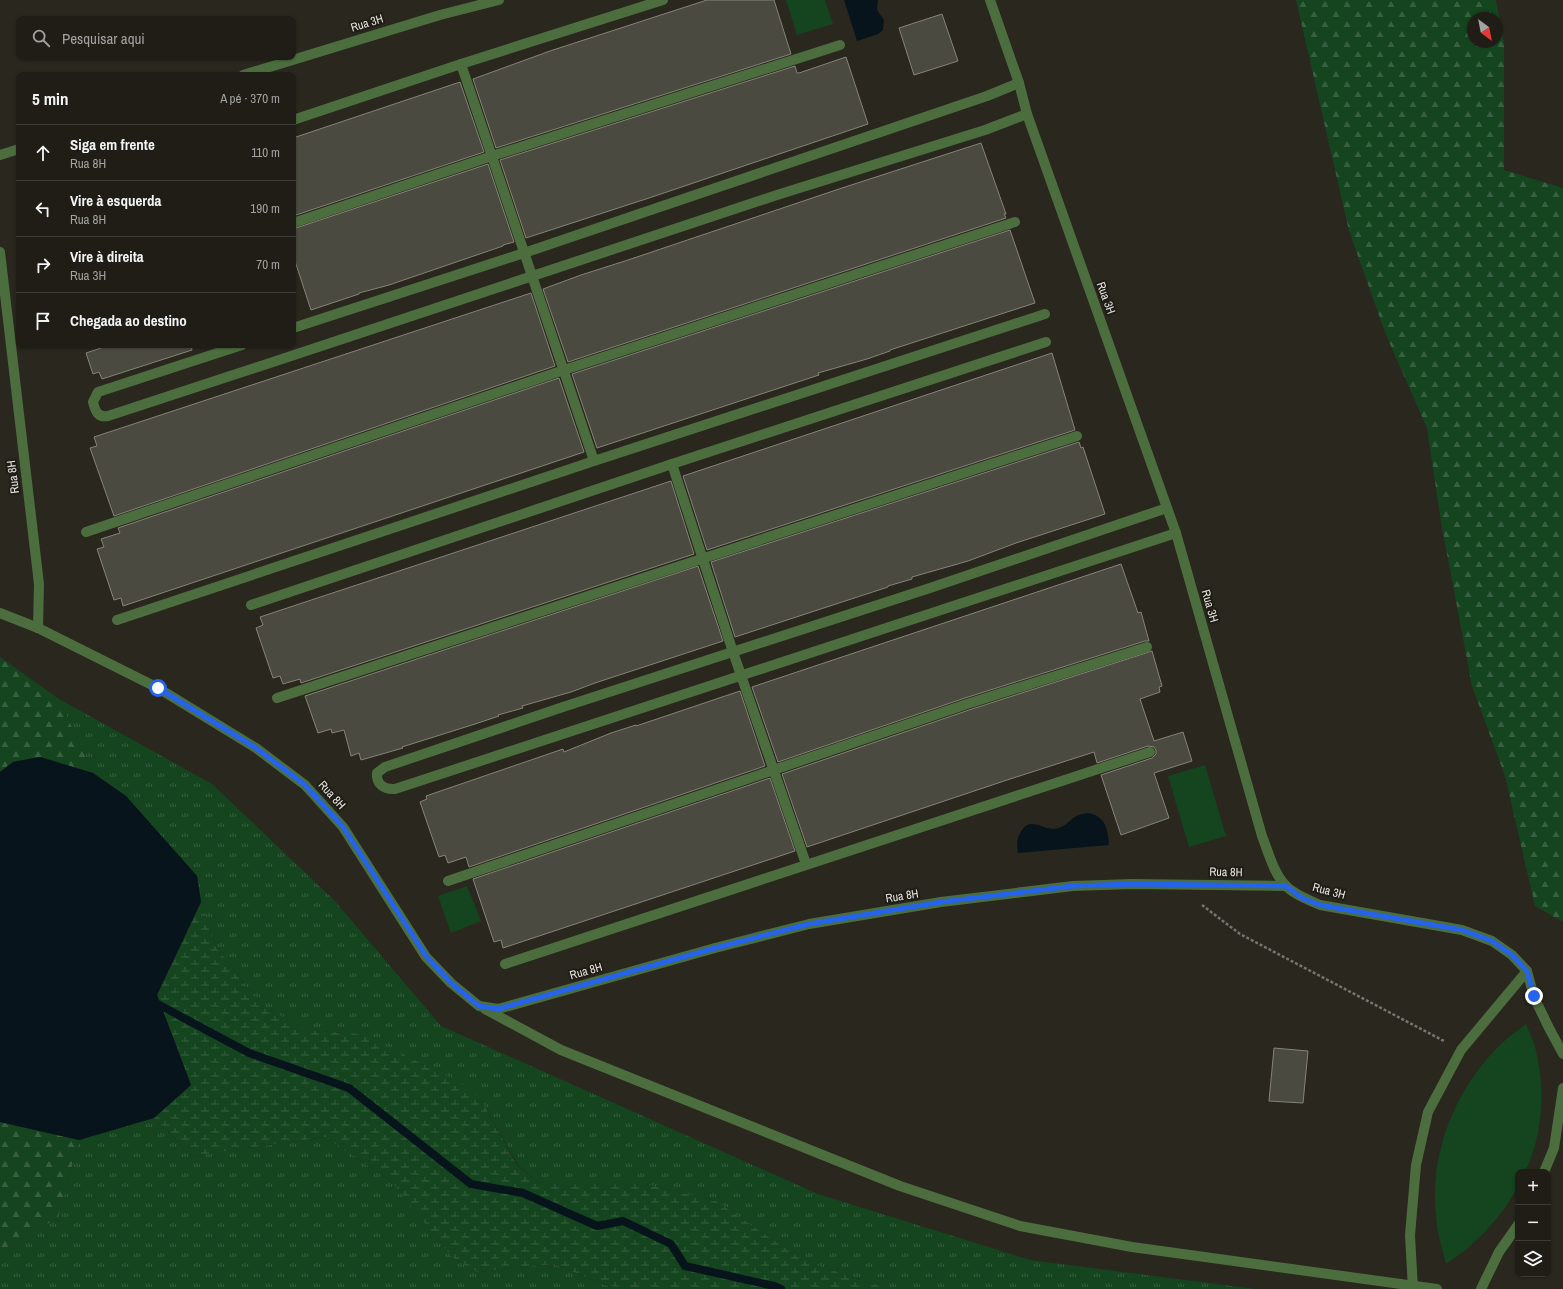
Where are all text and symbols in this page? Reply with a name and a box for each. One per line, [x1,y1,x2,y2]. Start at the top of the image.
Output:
street label: Rua 3H [349,10,385,36]
north arrow [1467,12,1503,48]
search box [16,16,296,60]
icon: search [30,27,52,49]
text: Pesquisar aqui [62,28,145,49]
text: 5 min [32,87,68,110]
text: A pé · 370 m [220,90,280,107]
text: Siga em frente [70,134,155,155]
icon: ahead [32,142,54,164]
text: 110 m [251,144,280,161]
text: Rua 8H [70,155,106,172]
text: Vire à esquerda [70,190,161,211]
icon: left [32,198,54,220]
text: 190 m [250,200,280,217]
text: Rua 8H [70,211,106,228]
text: Vire à direita [70,246,144,267]
icon: right [32,254,54,276]
text: 70 m [256,256,280,273]
text: Rua 3H [70,267,106,284]
street label: Rua 3H [1093,280,1119,316]
icon: arrive [32,310,54,332]
text: Chegada ao destino [70,310,187,331]
street label: Rua 8H [3,459,23,495]
street label: Rua 3H [1198,588,1222,624]
route start [149,679,167,697]
street label: Rua 8H [315,777,349,813]
street label: Rua 8H [1209,864,1243,880]
street label: Rua 3H [1311,879,1347,903]
street label: Rua 8H [884,885,920,907]
street label: Rua 8H [568,959,604,983]
route end [1525,987,1543,1005]
map controls [1515,1169,1551,1277]
button: + [1515,1169,1551,1205]
button: − [1515,1205,1551,1241]
button: layers [1515,1241,1551,1277]

